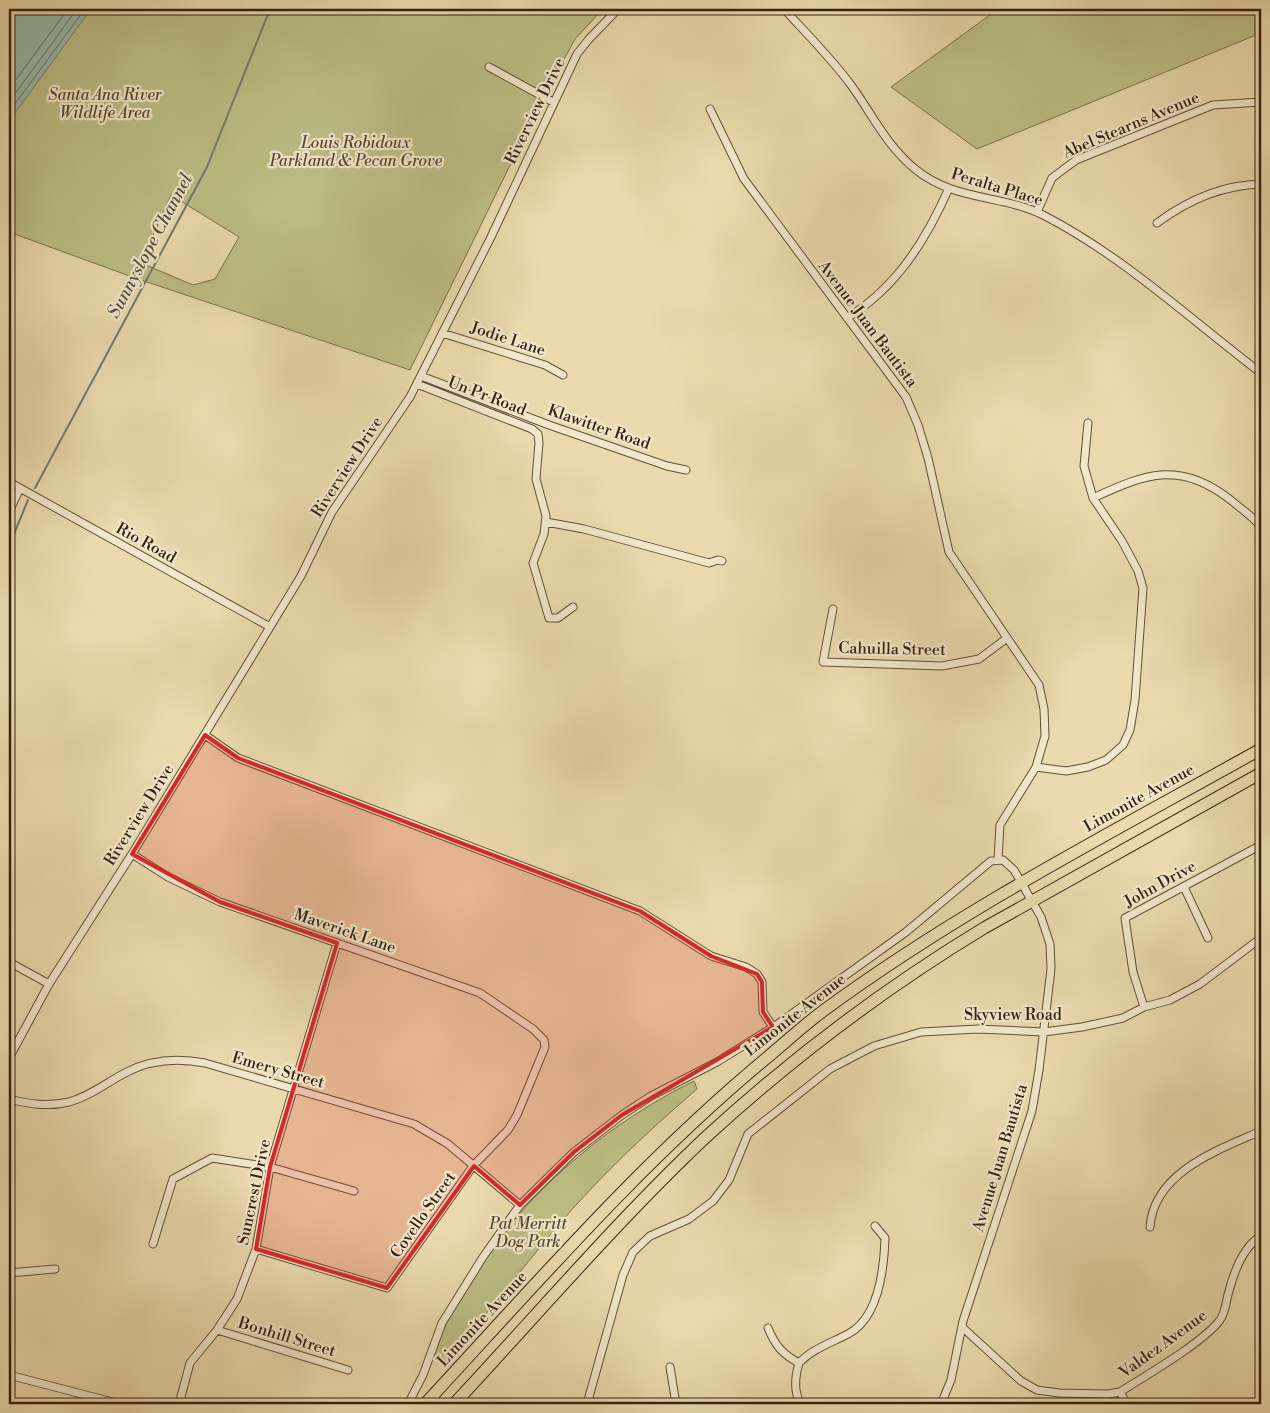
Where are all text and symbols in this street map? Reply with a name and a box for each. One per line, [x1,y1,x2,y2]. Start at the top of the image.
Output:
street label: Riverview Drive [501,54,569,168]
park label: Santa Ana River Wildlife Area [48,85,163,123]
street label: Abel Stearns Avenue [1059,87,1202,163]
park label: Louis Robidoux Parkland & Pecan Grove [269,133,443,171]
street label: Peralta Place [949,164,1045,210]
water label: Sunnyslope Channel [102,169,198,322]
street label: Avenue Juan Bautista [813,256,923,392]
street label: Jodie Lane [467,317,548,361]
street label: Un Pr Road [445,372,529,420]
street label: Klawitter Road [545,400,653,454]
street label: Riverview Drive [307,413,387,521]
street label: Rio Road [112,518,180,568]
street label: Cahuilla Street [838,638,946,660]
street label: Limonite Avenue [1080,759,1198,837]
street label: Riverview Drive [100,761,178,869]
street label: John Drive [1120,856,1199,912]
street label: Maverick Lane [291,904,399,958]
street label: Limonite Avenue [740,969,850,1061]
street label: Skyview Road [964,1005,1062,1025]
street label: Emery Street [230,1047,327,1093]
street label: Avenue Juan Bautista [968,1081,1032,1235]
street label: Suncrest Drive [233,1137,275,1247]
street label: Covello Street [386,1168,460,1262]
park label: Pat Merritt Dog Park [488,1214,567,1252]
street label: Limonite Avenue [433,1267,531,1371]
street label: Valdez Avenue [1114,1305,1211,1383]
street label: Bonhill Street [235,1312,338,1361]

